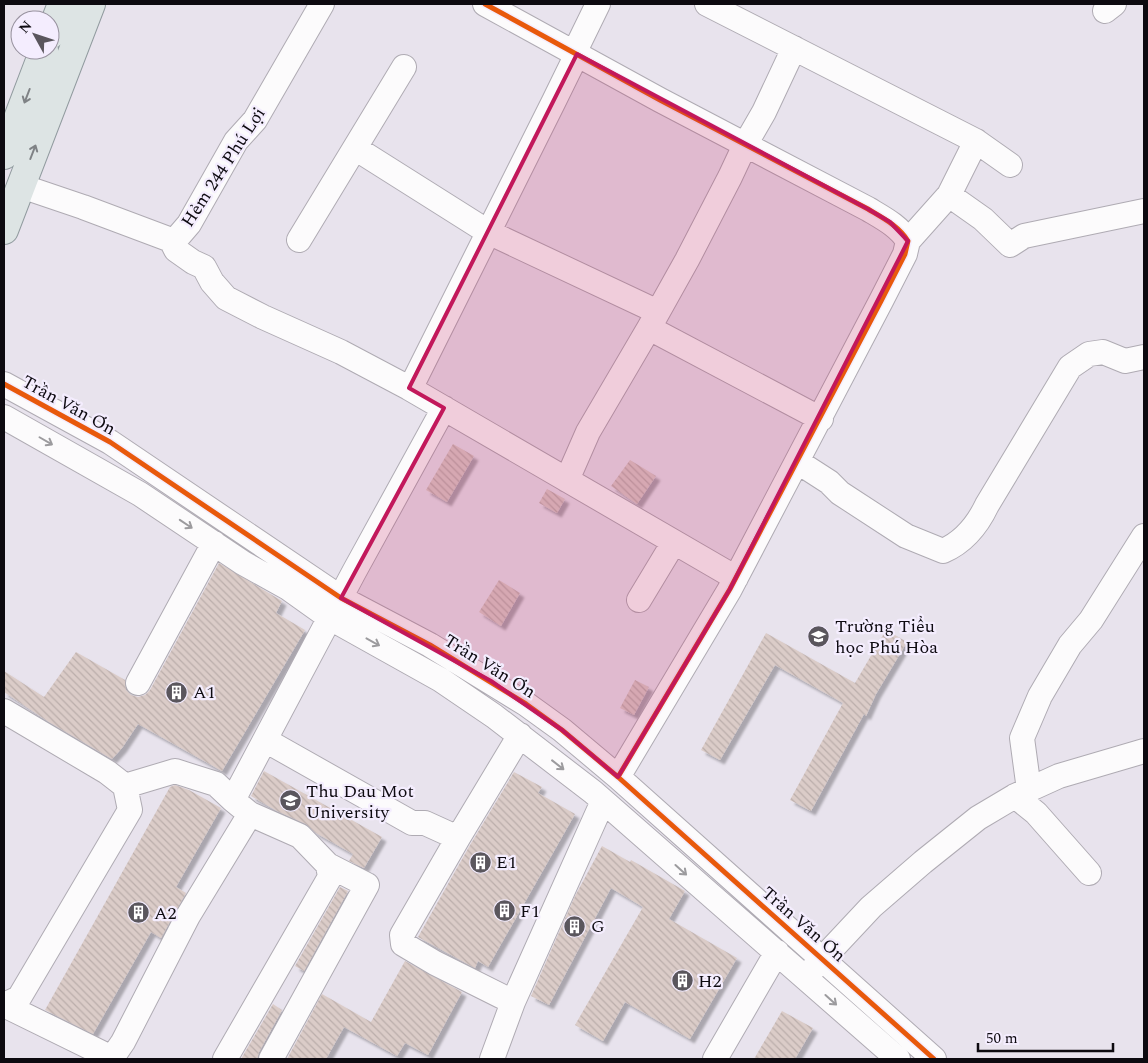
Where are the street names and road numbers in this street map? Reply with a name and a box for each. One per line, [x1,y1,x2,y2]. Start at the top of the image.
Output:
street label: Hẻm 244 Phú Lợi [175,102,272,233]
street label: Trần Văn Ơn [17,368,121,442]
street label: Trần Văn Ơn [439,627,541,705]
street label: Trần Văn Ơn [756,880,852,969]

